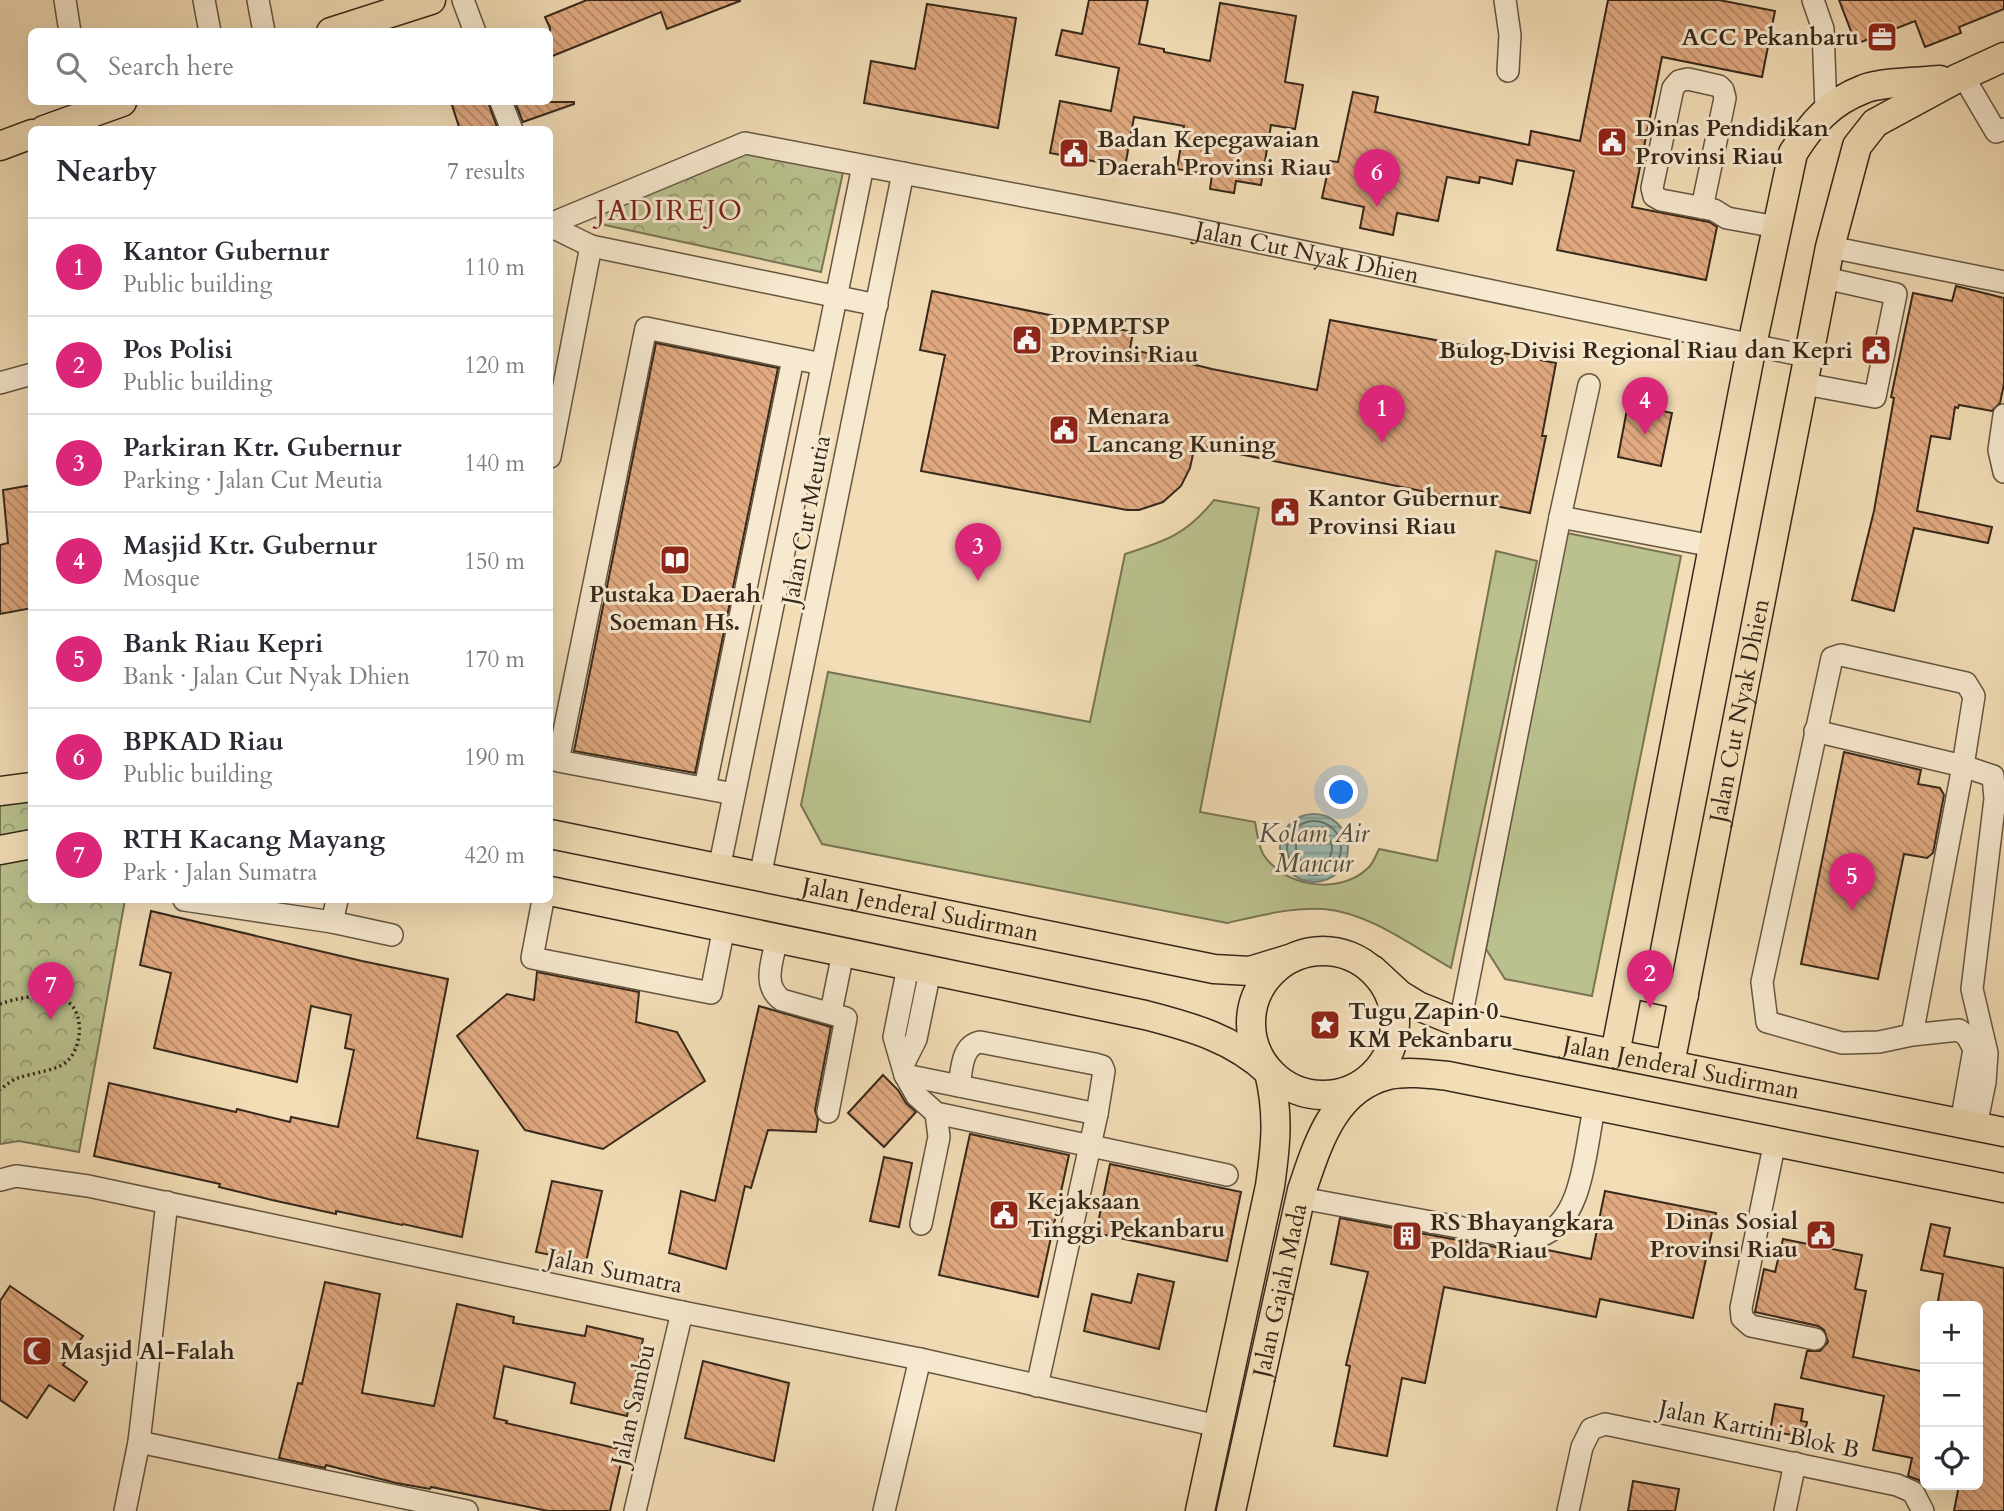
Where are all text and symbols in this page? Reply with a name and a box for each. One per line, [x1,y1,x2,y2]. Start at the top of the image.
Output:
office icon: ACC Pekanbaru [1865,20,1899,54]
place label: ACC Pekanbaru [1681,21,1859,54]
search box [28,28,553,105]
icon: search [52,48,90,86]
text: Search here [108,49,234,84]
place label: Dinas Pendidikan Provinsi Riau [1635,112,1830,173]
place label: Badan Kepegawaian Daerah Provinsi Riau [1097,123,1332,184]
public building icon: Dinas Pendidikan Provinsi Riau [1595,125,1629,159]
public building icon: Badan Kepegawaian Daerah Provinsi Riau [1057,136,1091,170]
pin: 6 [1354,149,1400,207]
text: Nearby [56,151,157,192]
text: 7 results [447,156,525,187]
district label: JADIREJO [592,192,744,230]
street label: Jalan Cut Nyak Dhien [1190,213,1422,292]
text: Kantor Gubernur [123,234,329,269]
text: 1 [73,252,85,283]
text: 110 m [464,252,525,283]
text: Public building [123,269,273,300]
place label: DPMPTSP Provinsi Riau [1050,310,1198,371]
public building icon: DPMPTSP Provinsi Riau [1010,323,1044,357]
text: Pos Polisi [123,332,233,367]
public building icon: Bulog Divisi Regional Riau dan Kepri [1859,333,1893,367]
place label: Bulog Divisi Regional Riau dan Kepri [1439,334,1853,367]
text: 2 [73,350,85,381]
text: 120 m [464,350,525,381]
text: Public building [123,367,273,398]
pin: 4 [1622,377,1668,435]
pin: 1 [1359,385,1405,443]
place label: Menara Lancang Kuning [1087,400,1276,461]
public building icon: Menara Lancang Kuning [1047,413,1081,447]
text: Parkiran Ktr. Gubernur [123,430,402,465]
street label: Jalan Cut Meutia [773,432,839,611]
text: 3 [73,448,85,479]
text: 140 m [464,448,525,479]
text: Parking · Jalan Cut Meutia [123,465,383,496]
place label: Kantor Gubernur Provinsi Riau [1308,482,1499,543]
public building icon: Kantor Gubernur Provinsi Riau [1268,495,1302,529]
pin: 3 [955,523,1001,581]
text: Masjid Ktr. Gubernur [123,528,377,563]
library icon: Pustaka Daerah Soeman Hs. [658,543,692,577]
text: 4 [73,546,85,577]
text: 150 m [464,546,525,577]
text: Mosque [123,563,200,594]
place label: Pustaka Daerah Soeman Hs. [589,578,761,639]
street label: Jalan Cut Nyak Dhien [1701,596,1778,829]
text: Bank Riau Kepri [123,626,323,661]
text: 5 [73,644,85,675]
text: 170 m [464,644,525,675]
text: Bank · Jalan Cut Nyak Dhien [123,661,410,692]
text: BPKAD Riau [123,724,284,759]
text: 6 [73,742,85,773]
text: 190 m [464,742,525,773]
text: Public building [123,759,273,790]
your location [1324,775,1358,809]
water label: Kolam Air Mancur [1259,816,1371,881]
text: RTH Kacang Mayang [123,822,385,857]
text: 7 [73,840,85,871]
text: 420 m [464,840,525,871]
pin: 5 [1829,853,1875,911]
text: Park · Jalan Sumatra [123,857,317,888]
street label: Jalan Jenderal Sudirman [796,869,1042,950]
pin: 2 [1627,950,1673,1008]
pin: 7 [28,962,74,1020]
place label: Tugu Zapin 0 KM Pekanbaru [1348,995,1513,1056]
place icon: Tugu Zapin 0 KM Pekanbaru [1308,1008,1342,1042]
street label: Jalan Jenderal Sudirman [1557,1027,1803,1108]
place label: Kejaksaan Tinggi Pekanbaru [1027,1185,1225,1246]
public building icon: Kejaksaan Tinggi Pekanbaru [987,1198,1021,1232]
street label: Jalan Gajah Mada [1244,1200,1316,1384]
place label: Dinas Sosial Provinsi Riau [1650,1205,1798,1266]
place label: RS Bhayangkara Polda Riau [1430,1206,1614,1267]
public building icon: Dinas Sosial Provinsi Riau [1804,1218,1838,1252]
building icon: RS Bhayangkara Polda Riau [1390,1219,1424,1253]
street label: Jalan Sumatra [541,1240,686,1302]
map controls [1920,1301,1983,1490]
button: + [1920,1301,1983,1364]
mosque icon: Masjid Al-Falah [20,1334,54,1368]
place label: Masjid Al-Falah [60,1335,235,1368]
street label: Jalan Sambu [603,1341,663,1472]
button: − [1920,1364,1983,1427]
street label: Jalan Kartini Blok B [1653,1391,1862,1467]
button: locate [1920,1427,1983,1490]

